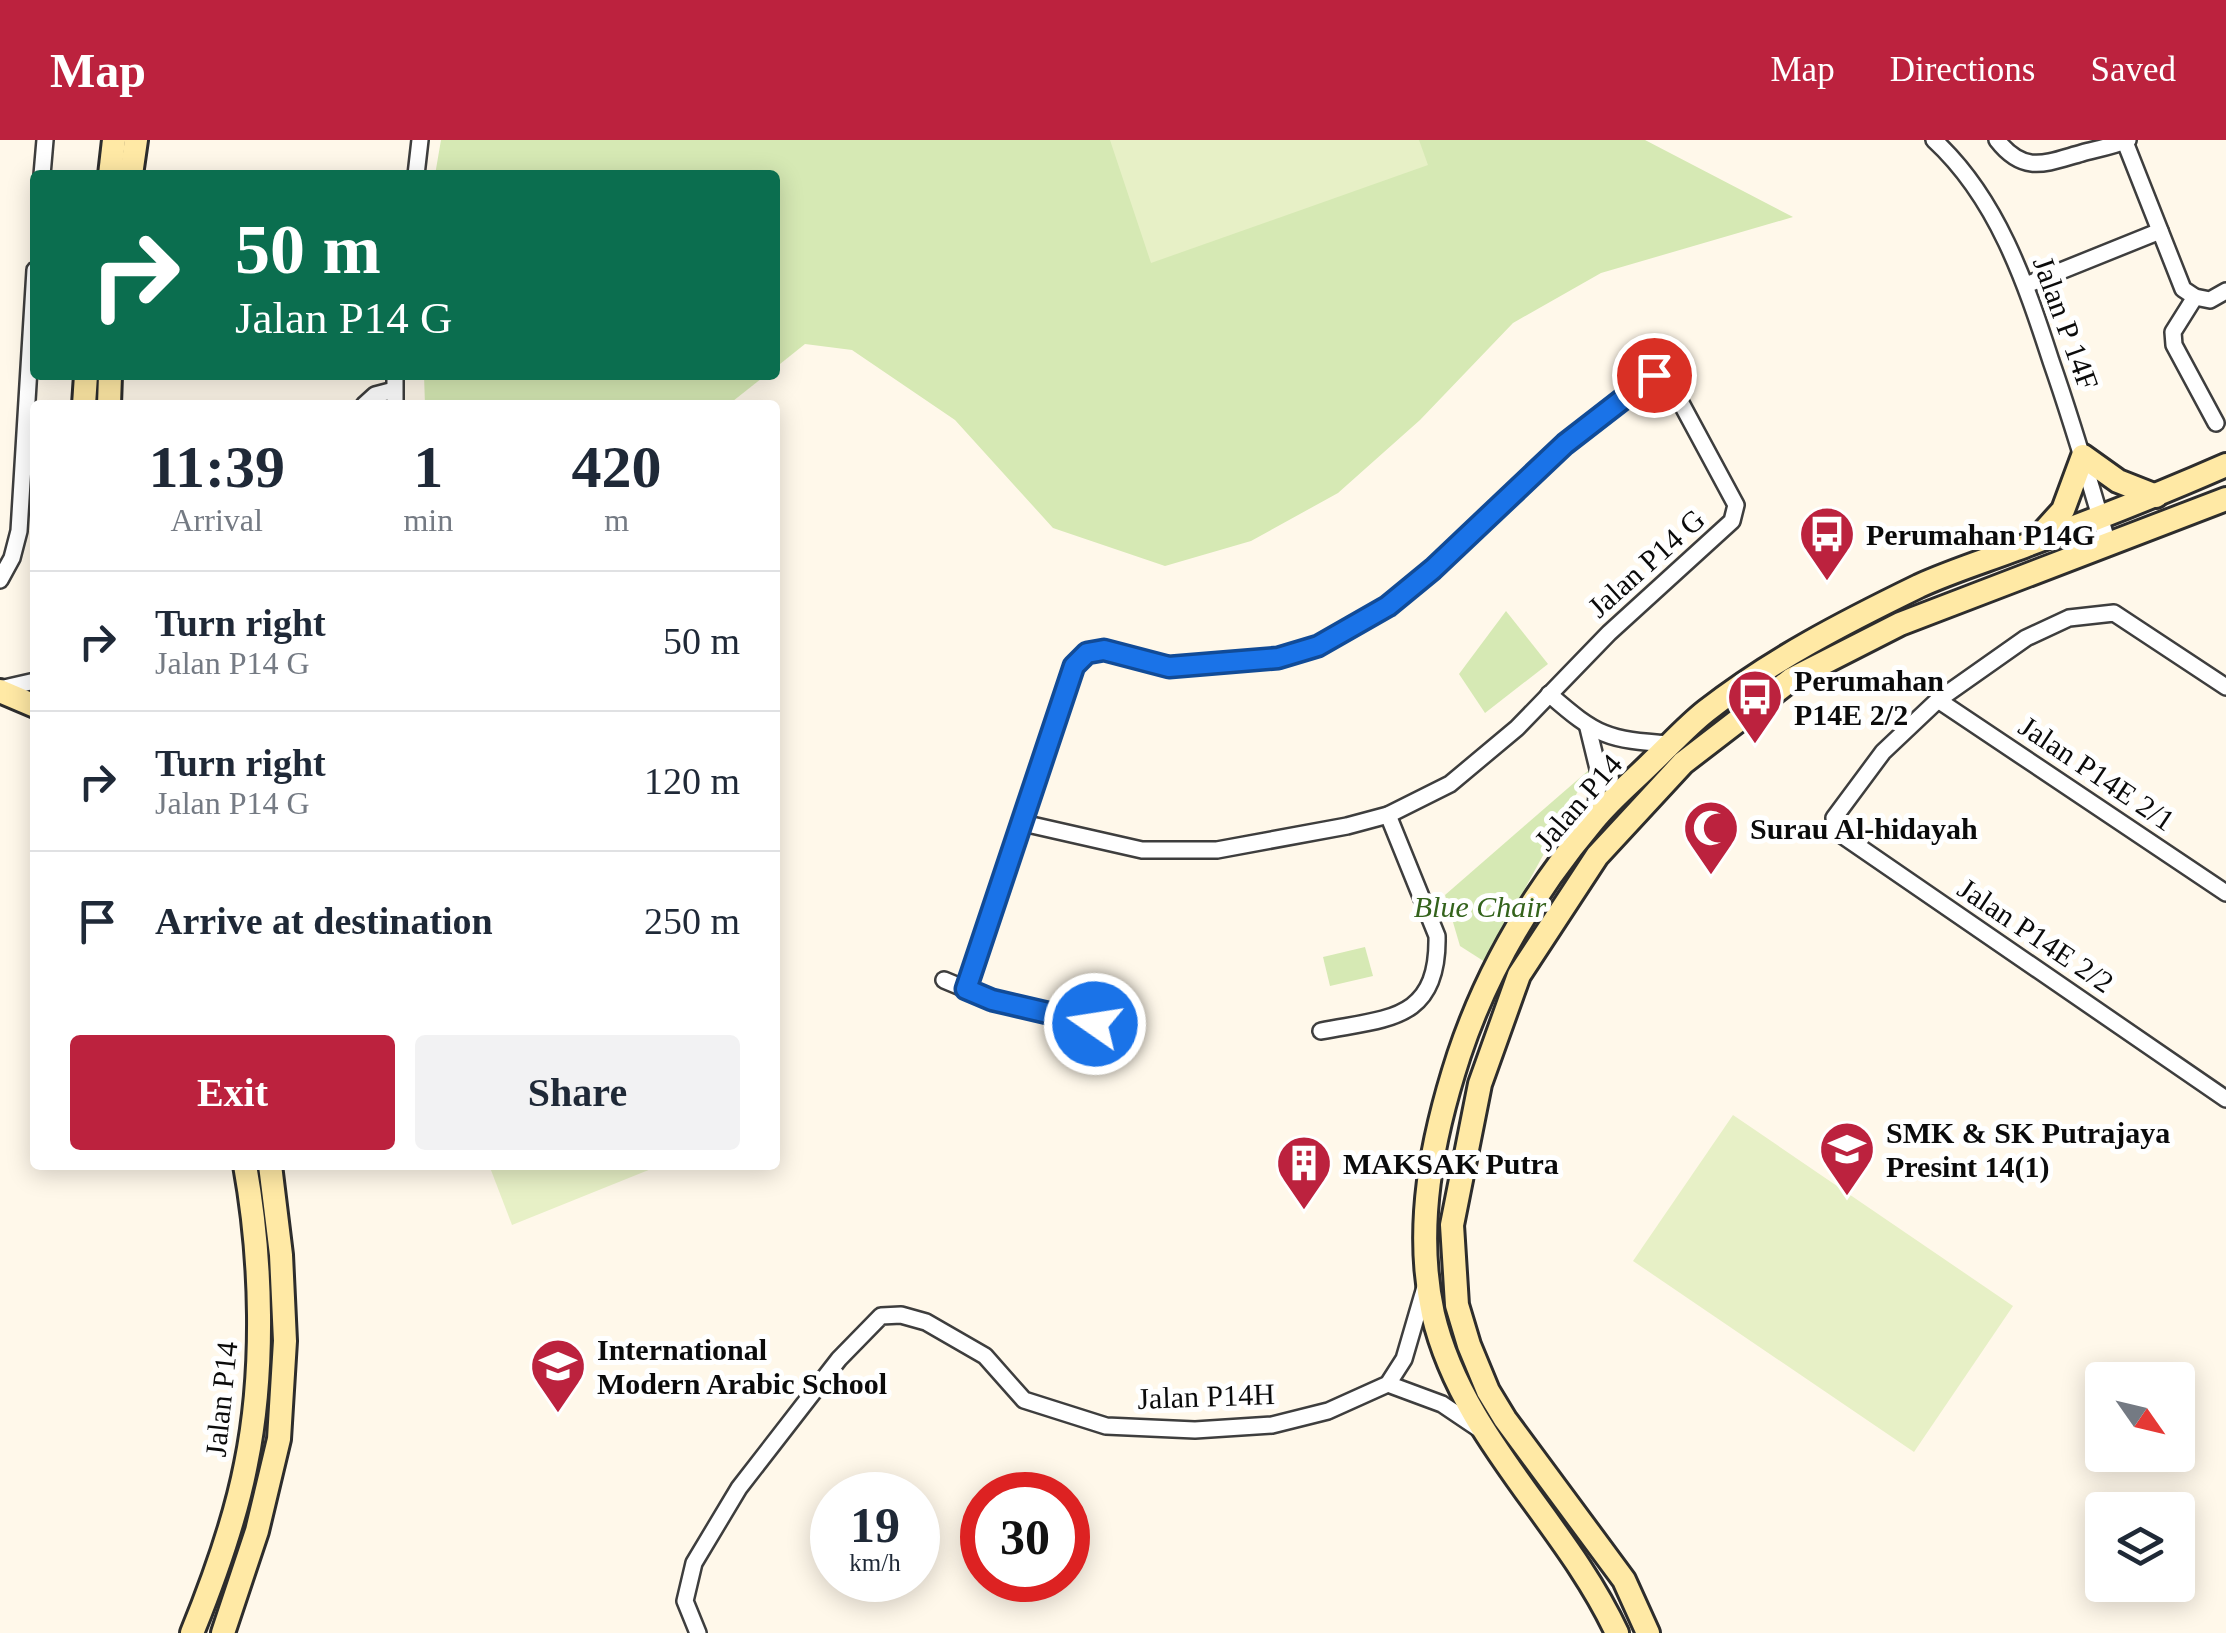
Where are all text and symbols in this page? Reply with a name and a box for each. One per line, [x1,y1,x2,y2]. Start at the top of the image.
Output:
text: Map [50,44,146,97]
text: Map [1771,50,1835,89]
text: Directions [1890,50,2035,89]
text: Saved [2090,50,2176,89]
icon: right [70,210,200,340]
text: 50 m [235,211,381,288]
street label: Jalan P 14F [2027,252,2105,394]
text: Jalan P14 G [235,293,453,343]
pin [1612,333,1697,418]
icon: arrive [1627,348,1682,403]
text: 11:39 [148,434,285,500]
text: 1 [413,434,443,500]
text: 420 [572,434,662,500]
text: Arrival [171,502,263,538]
text: min [403,502,453,538]
text: m [604,502,629,538]
street label: Jalan P14 G [1581,502,1711,624]
bus stop icon: Perumahan P14G [1797,504,1857,583]
place label: Perumahan P14G [1866,518,2095,551]
text: Turn right [155,602,326,644]
icon: right [70,614,125,669]
text: 50 m [663,620,740,662]
text: Jalan P14 G [155,645,310,681]
place label: Perumahan P14E 2/2 [1794,664,1944,731]
bus stop icon: Perumahan P14E 2/2 [1725,667,1785,746]
street label: Jalan P14E 2/1 [2013,709,2181,837]
text: Turn right [155,742,326,784]
street label: Jalan P14 [1528,747,1628,857]
icon: right [70,754,125,809]
text: 120 m [644,760,740,802]
text: Jalan P14 G [155,785,310,821]
mosque icon: Surau Al-hidayah [1681,798,1741,877]
place label: Surau Al-hidayah [1750,812,1978,845]
street label: Jalan P14E 2/2 [1952,871,2120,999]
park label: Blue Chair [1414,890,1547,923]
icon: arrive [70,894,125,949]
text: Arrive at destination [155,900,493,942]
text: 250 m [644,900,740,942]
position arrow [1043,972,1147,1076]
button: Exit [70,1035,395,1150]
button: Share [415,1035,740,1150]
place label: SMK & SK Putrajaya Presint 14(1) [1886,1116,2170,1184]
school or university icon: SMK & SK Putrajaya Presint 14(1) [1817,1119,1877,1198]
building icon: MAKSAK Putra [1274,1133,1334,1212]
place label: MAKSAK Putra [1343,1147,1559,1180]
place label: International Modern Arabic School [597,1333,887,1400]
school or university icon: International Modern Arabic School [528,1336,588,1415]
street label: Jalan P14 [199,1340,243,1458]
north arrow [2085,1362,2195,1472]
map controls [2085,1362,2195,1602]
street label: Jalan P14H [1137,1377,1275,1415]
speed limit sign: 30 [960,1472,1090,1602]
button: layers [2085,1492,2195,1602]
text: 19 [850,1497,900,1553]
text: km/h [849,1549,901,1576]

